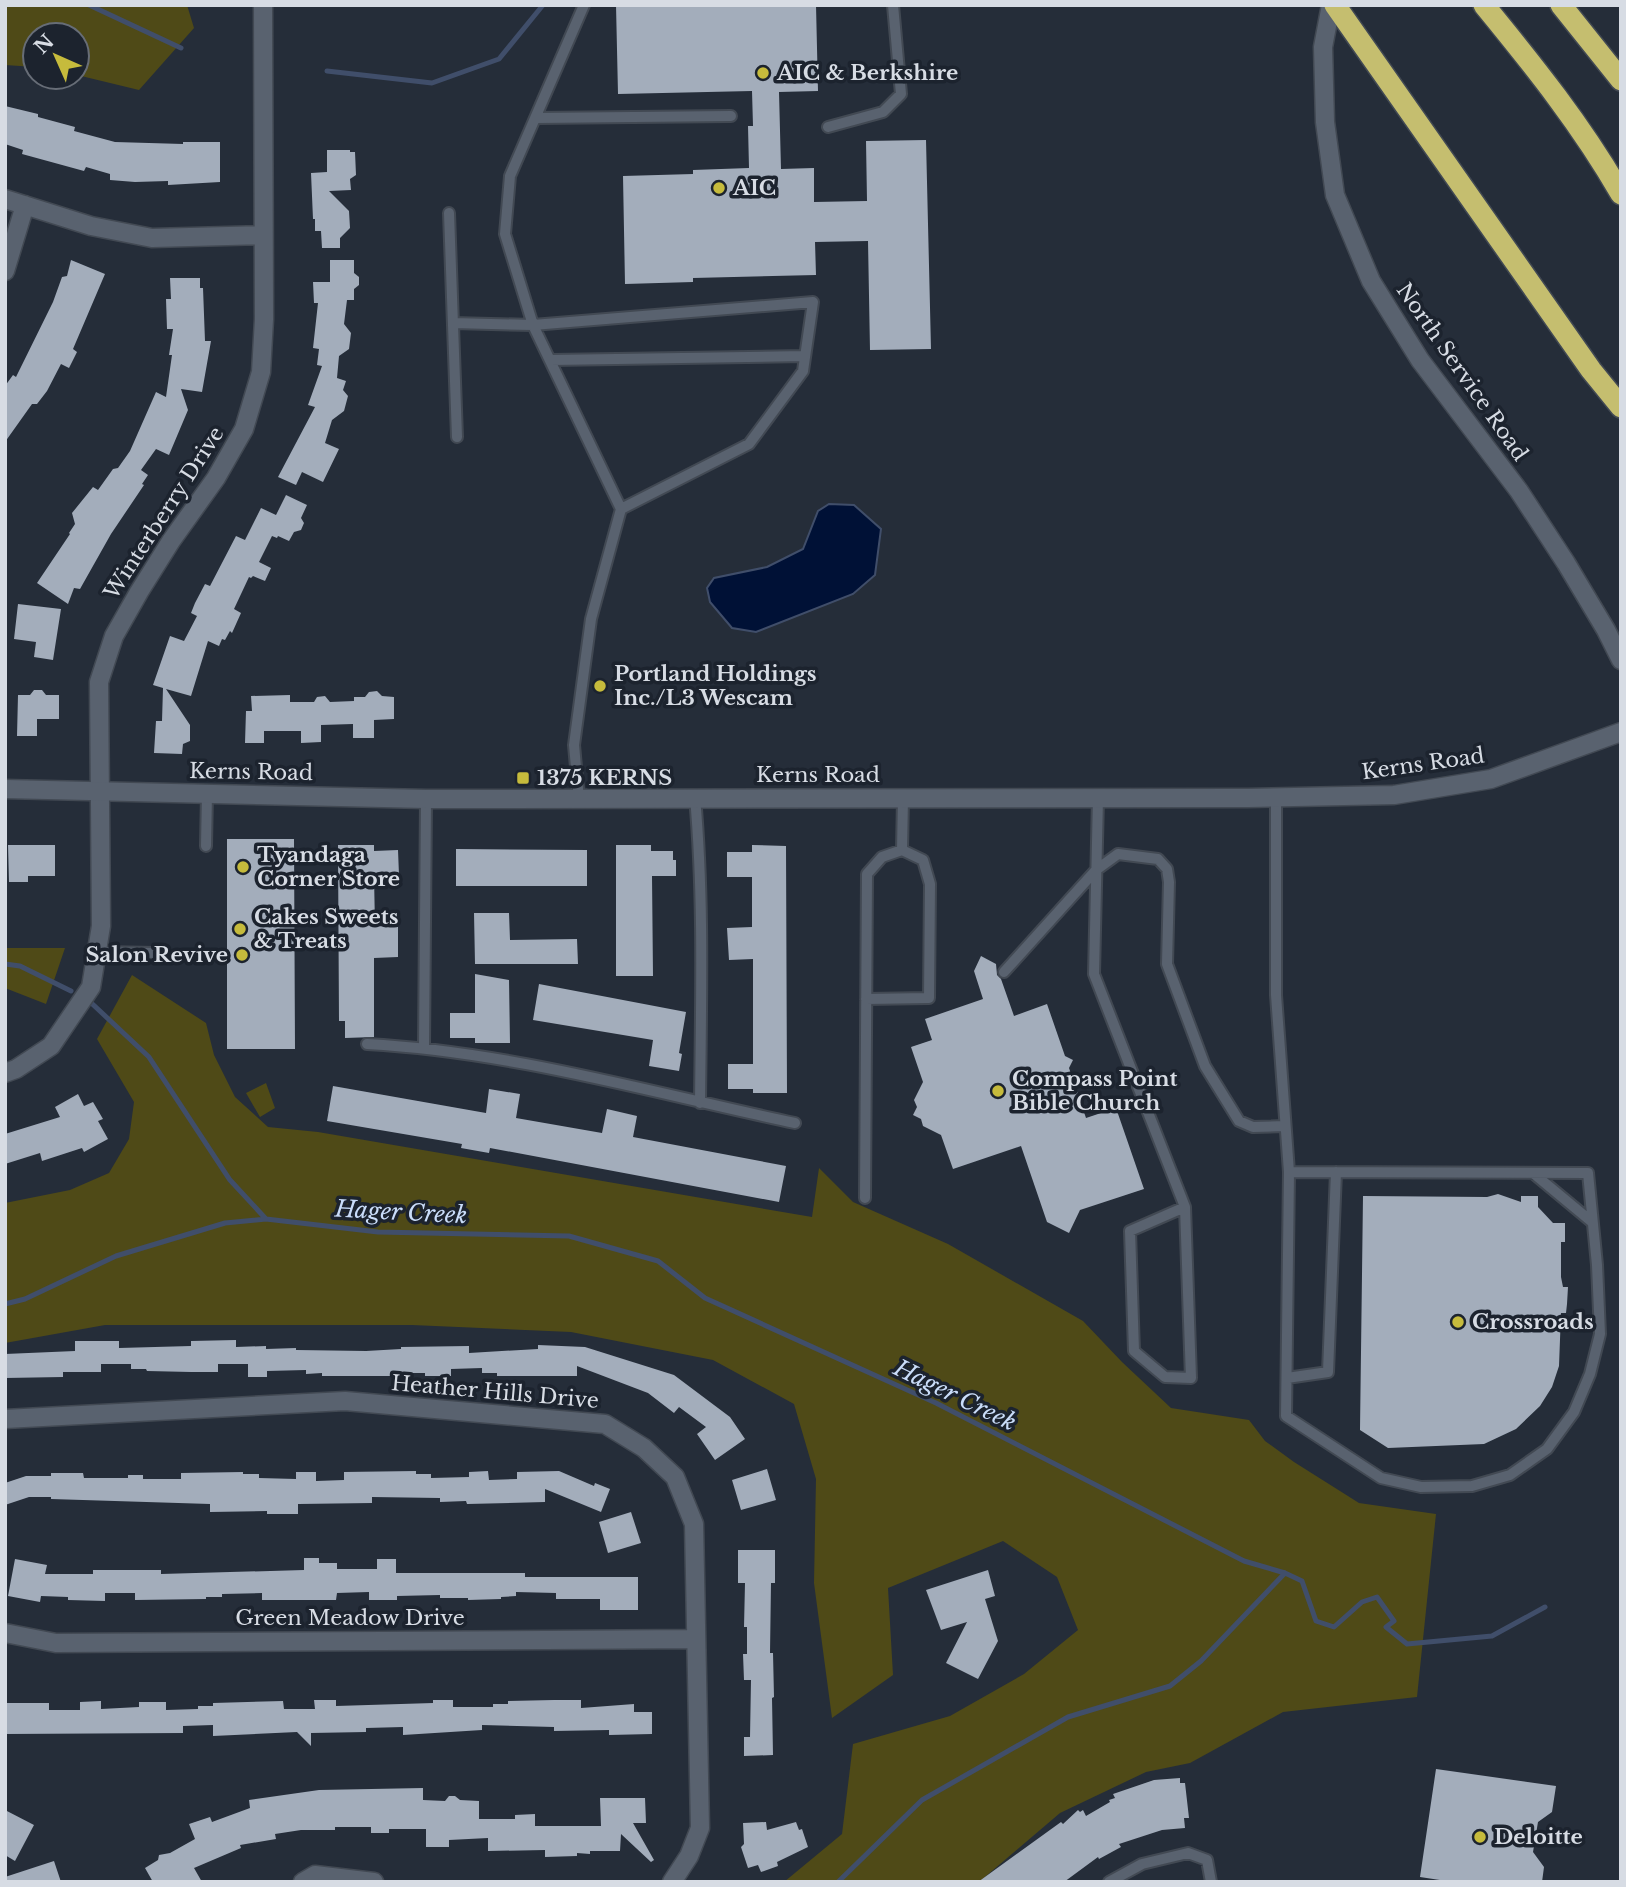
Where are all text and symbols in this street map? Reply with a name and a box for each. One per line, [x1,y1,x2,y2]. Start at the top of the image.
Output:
north arrow [21,21,91,91]
text: N [30,30,59,59]
place label: AIC & Berkshire [776,60,958,86]
marker: AIC & Berkshire [755,65,771,81]
place label: AIC [732,175,776,201]
marker: AIC [711,180,727,196]
street label: North Service Road [1391,278,1533,466]
street label: Winterberry Drive [98,422,230,605]
place label: Portland Holdings Inc./L3 Wescam [614,661,817,711]
marker: Portland Holdings Inc./L3 Wescam [592,678,608,694]
street label: Kerns Road [1360,743,1486,785]
street label: Kerns Road [189,758,313,786]
street label: Kerns Road [756,762,880,788]
place label: 1375 KERNS [537,765,672,791]
marker: 1375 KERNS [515,770,531,786]
place label: Tyandaga Corner Store [257,842,400,892]
marker: Tyandaga Corner Store [235,859,251,875]
place label: Cakes Sweets & Treats [254,904,399,954]
marker: Cakes Sweets & Treats [232,921,248,937]
place label: Salon Revive [85,942,228,968]
marker: Salon Revive [234,947,250,963]
place label: Compass Point Bible Church [1012,1066,1177,1116]
marker: Compass Point Bible Church [990,1083,1006,1099]
water label: Hager Creek [333,1194,468,1229]
place label: Crossroads [1472,1309,1594,1335]
marker: Crossroads [1450,1314,1466,1330]
water label: Hager Creek [888,1353,1021,1437]
street label: Heather Hills Drive [390,1370,600,1414]
street label: Green Meadow Drive [235,1605,465,1631]
place label: Deloitte [1494,1824,1583,1850]
marker: Deloitte [1472,1829,1488,1845]

